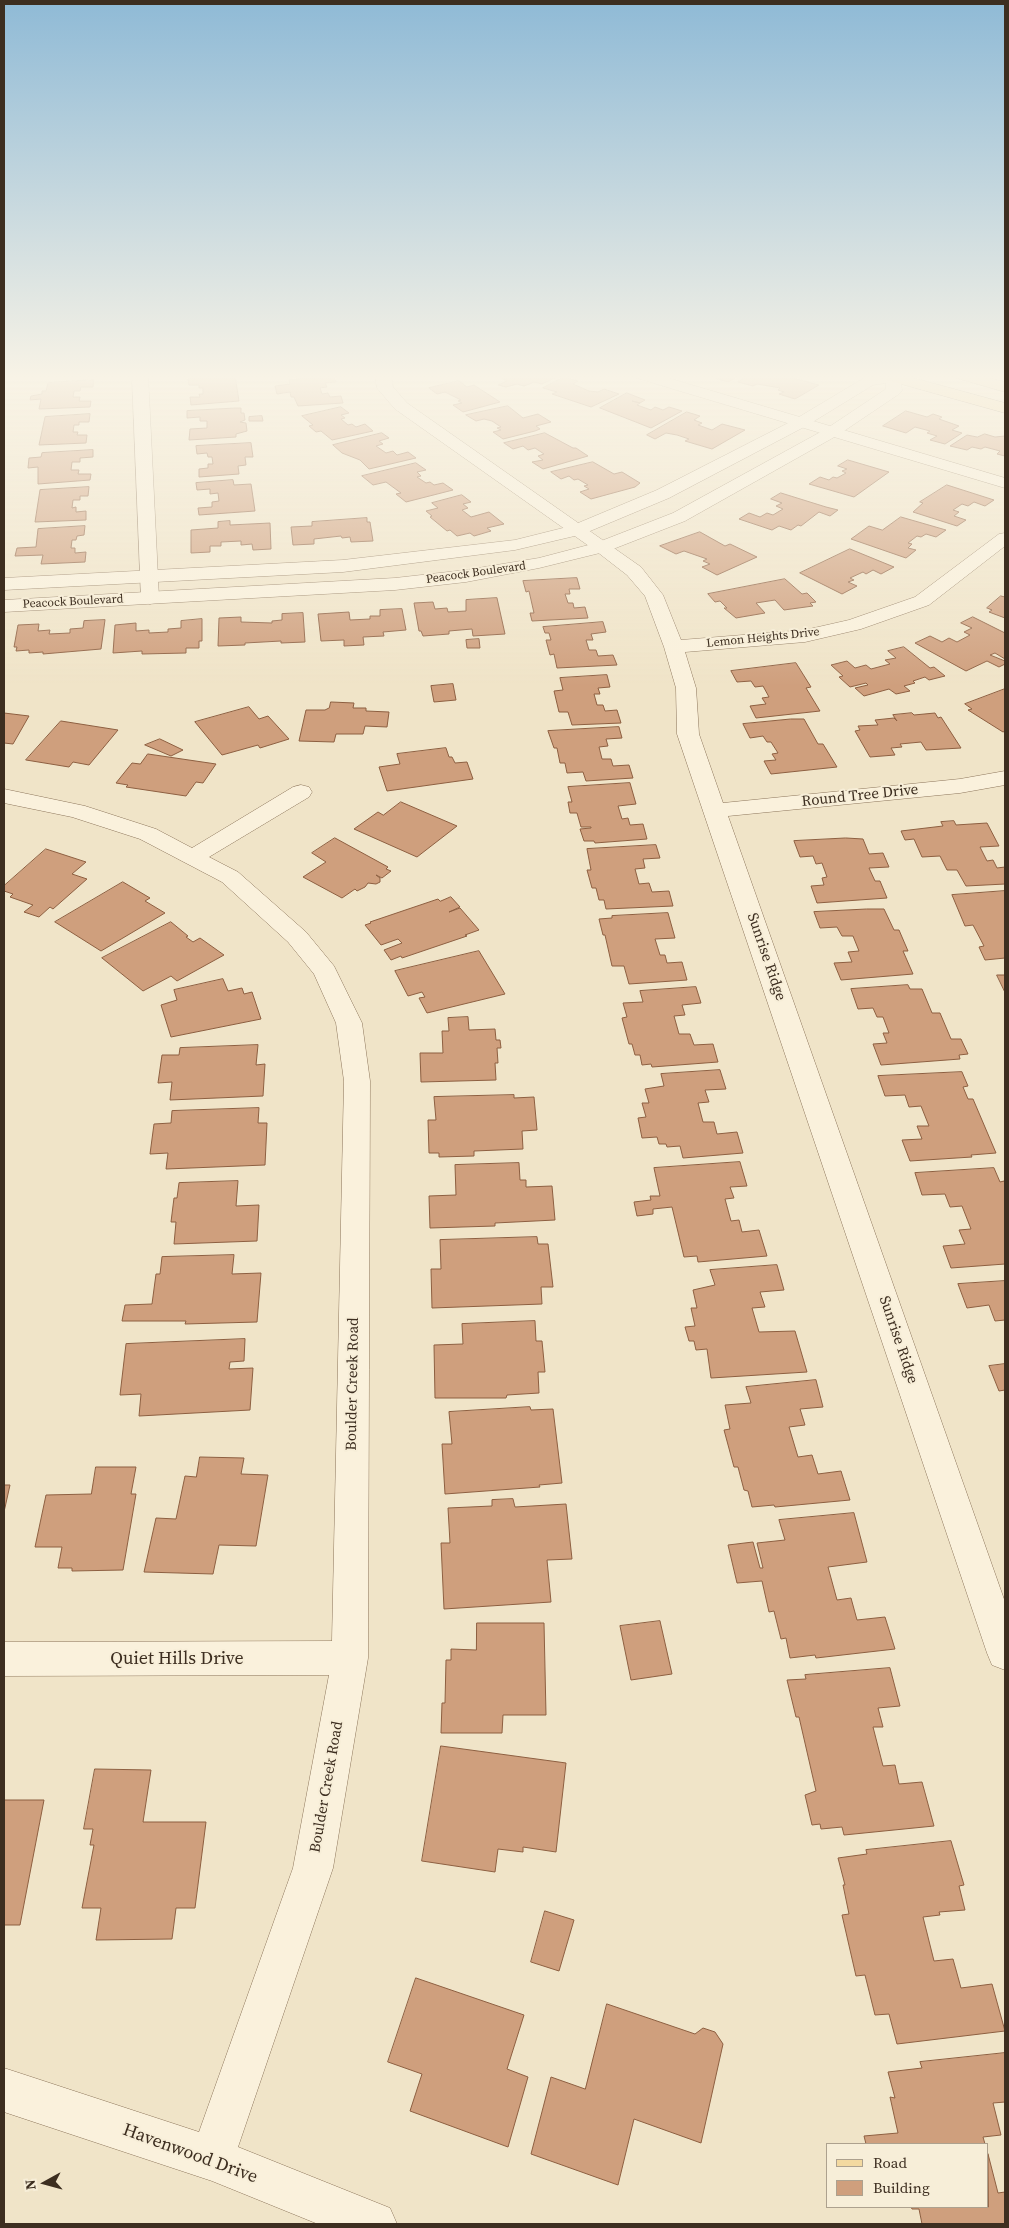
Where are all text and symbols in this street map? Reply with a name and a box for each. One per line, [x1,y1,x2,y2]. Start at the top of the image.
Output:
street label: Peacock Boulevard [425,559,527,587]
street label: Peacock Boulevard [22,592,124,612]
street label: Lemon Heights Drive [706,625,820,651]
street label: Round Tree Drive [801,781,919,811]
street label: Sunrise Ridge [743,911,789,1003]
street label: Sunrise Ridge [875,1294,921,1386]
street label: Boulder Creek Road [343,1317,363,1451]
street label: Quiet Hills Drive [110,1648,244,1670]
street label: Boulder Creek Road [307,1720,347,1854]
street label: Havenwood Drive [120,2120,260,2188]
legend [826,2143,989,2208]
text: Road [873,2152,907,2173]
north arrow [20,2158,70,2208]
text: Building [873,2177,930,2198]
text: N [20,2179,41,2191]

